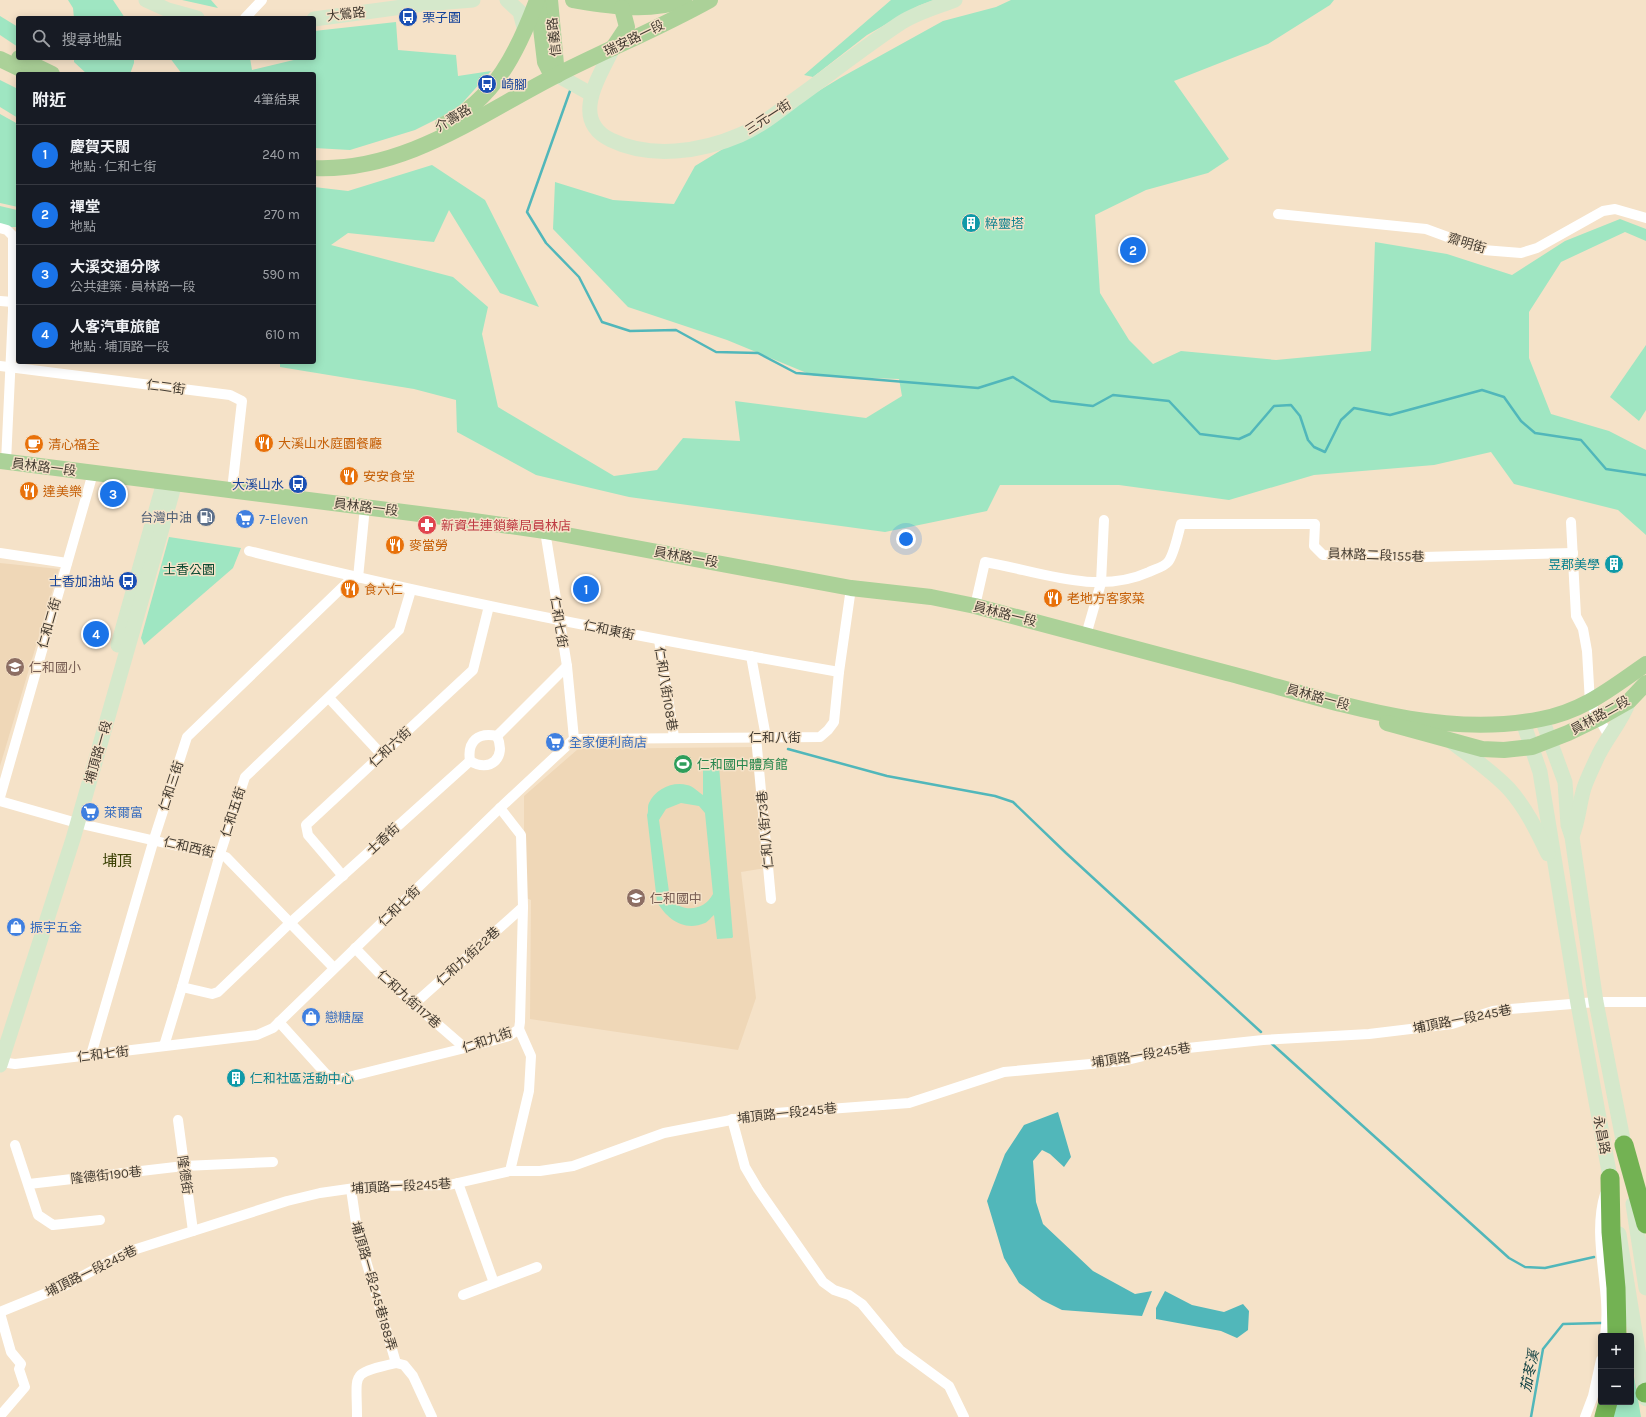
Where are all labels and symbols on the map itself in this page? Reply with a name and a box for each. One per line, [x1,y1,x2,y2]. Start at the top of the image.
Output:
street label: 大鶯路 [326,4,366,24]
bus stop icon: 栗子園 [397,6,419,28]
place label: 栗子園 [422,10,461,25]
street label: 信義路 [545,17,563,57]
street label: 瑞安路一段 [601,17,667,59]
bus stop icon: 崎腳 [476,73,498,95]
place label: 崎腳 [501,77,527,92]
street label: 三元一街 [742,97,794,137]
street label: 介壽路 [432,102,474,134]
building icon: 粹靈塔 [960,212,982,234]
place label: 粹靈塔 [985,216,1024,231]
street label: 齋明街 [1446,230,1488,256]
pin: 2 [1120,235,1146,265]
street label: 仁二街 [146,377,186,397]
restaurant icon: 大溪山水庭園餐廳 [253,432,275,454]
cafe icon: 清心福全 [23,433,45,455]
place label: 大溪山水庭園餐廳 [278,436,382,451]
place label: 清心福全 [48,437,100,452]
street label: 員林路一段 [11,456,77,478]
restaurant icon: 安安食堂 [338,465,360,487]
place label: 安安食堂 [363,469,415,484]
bus stop icon: 大溪山水 [287,473,309,495]
place label: 大溪山水 [232,477,284,492]
pin: 3 [100,479,126,509]
restaurant icon: 達美樂 [18,480,40,502]
place label: 達美樂 [43,484,82,499]
street label: 員林路一段 [333,496,399,518]
fuel station icon: 台灣中油 [195,506,217,528]
supermarket icon: 7-Eleven [234,508,256,530]
place label: 台灣中油 [140,510,192,525]
place label: 7-Eleven [259,512,308,527]
pharmacy icon: 新資生連鎖藥局員林店 [416,514,438,536]
place label: 新資生連鎖藥局員林店 [441,518,571,533]
your location [896,529,916,549]
restaurant icon: 麥當勞 [384,534,406,556]
place label: 麥當勞 [409,538,448,553]
street label: 員林路一段 [653,544,719,570]
street label: 員林路二段155巷 [1327,546,1425,564]
building icon: 昱郡美學 [1603,553,1625,575]
place label: 昱郡美學 [1548,557,1600,572]
park label: 士香公園 [163,562,215,577]
bus stop icon: 士香加油站 [117,570,139,592]
place label: 士香加油站 [49,574,114,589]
pin: 1 [573,574,599,604]
restaurant icon: 食六仁 [339,578,361,600]
place label: 食六仁 [364,582,403,597]
restaurant icon: 老地方客家菜 [1042,587,1064,609]
place label: 老地方客家菜 [1067,591,1145,606]
street label: 仁和七街 [548,595,570,649]
street label: 仁和二街 [35,596,63,650]
street label: 員林路一段 [972,599,1038,629]
street label: 仁和東街 [582,617,636,643]
pin: 4 [83,619,109,649]
street label: 仁和八街108巷 [652,646,680,732]
school or university icon: 仁和國小 [4,656,26,678]
place label: 仁和國小 [29,660,81,675]
street label: 員林路一段 [1285,681,1351,713]
street label: 員林路二段 [1568,693,1632,737]
street label: 埔頂路一段 [82,719,114,785]
street label: 仁和六街 [366,724,414,770]
street label: 仁和八街 [749,730,801,745]
supermarket icon: 全家便利商店 [544,731,566,753]
place label: 全家便利商店 [569,735,647,750]
sports icon: 仁和國中體育館 [672,753,694,775]
place label: 仁和國中體育館 [697,757,788,772]
street label: 仁和三街 [156,759,186,813]
street label: 仁和五街 [218,785,248,839]
street label: 仁和八街73巷 [754,790,776,870]
supermarket icon: 萊爾富 [79,801,101,823]
place label: 萊爾富 [104,805,143,820]
street label: 士香街 [364,820,402,858]
street label: 仁和西街 [162,834,216,860]
district label: 埔頂 [102,852,132,870]
street label: 仁和七街 [375,883,423,929]
school or university icon: 仁和國中 [625,887,647,909]
place label: 仁和國中 [650,891,702,906]
shop icon: 振宇五金 [5,916,27,938]
place label: 振宇五金 [30,920,82,935]
street label: 仁和九街22巷 [433,924,503,988]
street label: 仁和九街117巷 [374,967,444,1031]
street label: 埔頂路一段245巷 [1411,1002,1513,1036]
shop icon: 戀糖屋 [300,1006,322,1028]
place label: 戀糖屋 [325,1010,364,1025]
street label: 仁和九街 [460,1024,514,1056]
street label: 埔頂路一段245巷 [1090,1040,1192,1070]
street label: 仁和七街 [76,1043,130,1065]
building icon: 仁和社區活動中心 [225,1067,247,1089]
place label: 仁和社區活動中心 [250,1071,354,1086]
street label: 埔頂路一段245巷 [736,1100,838,1126]
street label: 永昌路 [1591,1114,1613,1156]
street label: 隆德街 [175,1155,195,1195]
street label: 隆德街190巷 [70,1164,142,1186]
street label: 埔頂路一段245巷 [351,1176,451,1196]
street label: 埔頂路一段245巷188弄 [348,1220,400,1352]
street label: 埔頂路一段245巷 [43,1242,139,1300]
water label: 茄苳溪 [1517,1347,1543,1393]

